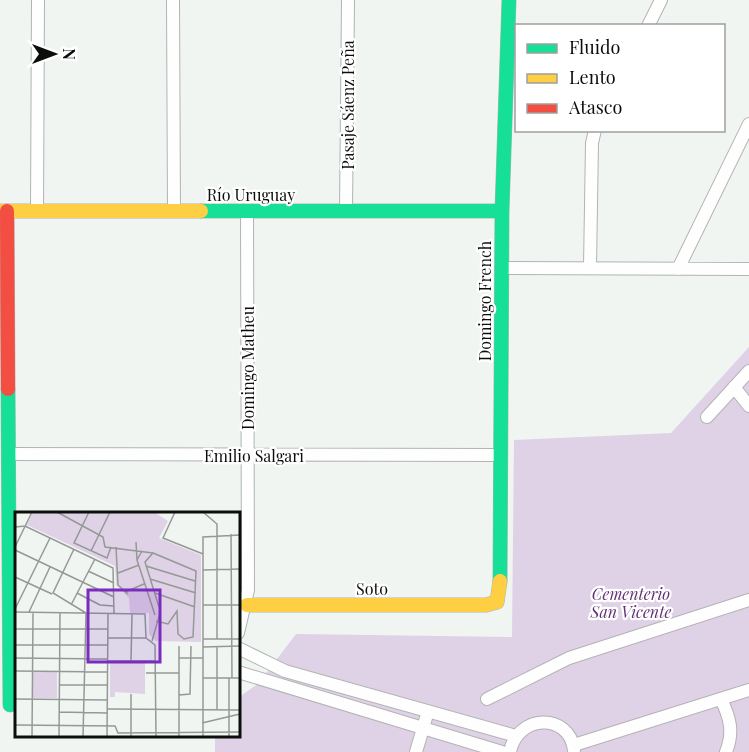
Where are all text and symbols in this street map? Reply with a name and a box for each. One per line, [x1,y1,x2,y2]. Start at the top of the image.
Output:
north arrow [24,24,84,84]
legend [515,24,725,132]
text: Fluido [569,35,620,59]
street label: Pasaje Sáenz Peña [337,40,358,170]
text: N [59,48,80,60]
text: Lento [569,65,616,89]
text: Atasco [568,95,622,119]
street label: Río Uruguay [207,184,295,205]
street label: Domingo French [474,240,495,361]
street label: Domingo Matheu [237,306,258,430]
street label: Emilio Salgari [204,445,304,466]
inset map [15,512,240,737]
street label: Soto [356,578,388,599]
park label: Cementerio San Vicente [590,583,672,622]

